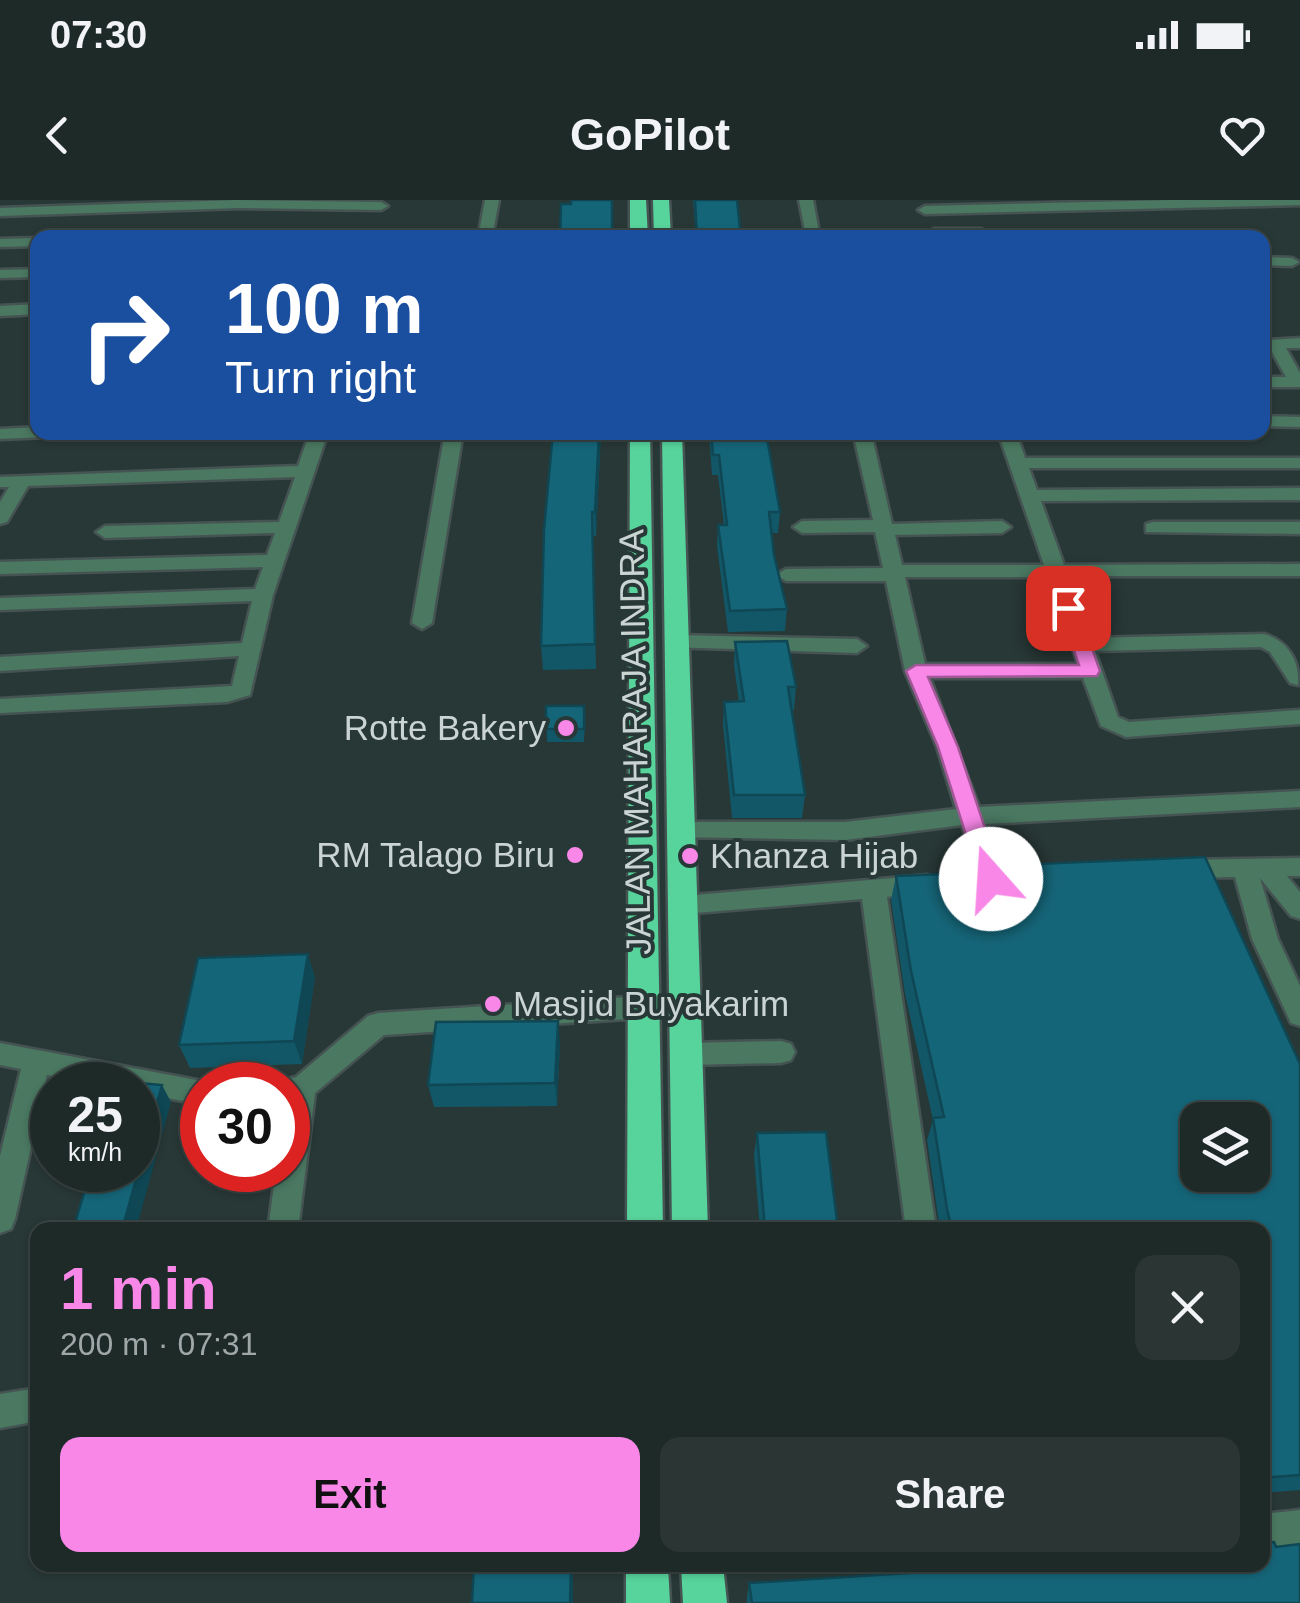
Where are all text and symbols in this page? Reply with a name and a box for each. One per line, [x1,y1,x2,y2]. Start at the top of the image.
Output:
text: 07:30 [50,14,147,56]
icon: back [30,108,85,163]
icon: heart [1215,108,1270,163]
text: GoPilot [570,109,730,160]
icon: right [60,270,190,400]
text: 100 m [225,270,423,348]
text: Turn right [225,352,416,403]
street label: JALAN MAHARAJA INDRA [611,528,658,955]
pin [1026,566,1111,651]
icon: arrive [1041,581,1096,636]
place label: Rotte Bakery [344,708,546,747]
marker: Rotte Bakery [555,717,577,739]
position arrow [939,827,1043,931]
place label: RM Talago Biru [316,835,555,874]
place label: Khanza Hijab [710,836,918,875]
marker: RM Talago Biru [564,844,586,866]
marker: Khanza Hijab [679,845,701,867]
place label: Masjid Buyakarim [513,984,789,1023]
marker: Masjid Buyakarim [482,993,504,1015]
speed limit sign: 30 [180,1062,310,1192]
text: 25 [67,1087,123,1143]
map controls [1180,1102,1270,1192]
button: layers [1180,1102,1270,1192]
text: km/h [68,1138,122,1166]
text: 1 min [60,1255,217,1322]
button: close [1135,1255,1240,1360]
text: 200 m · 07:31 [60,1326,257,1362]
button: Exit [60,1437,640,1552]
button: Share [660,1437,1240,1552]

